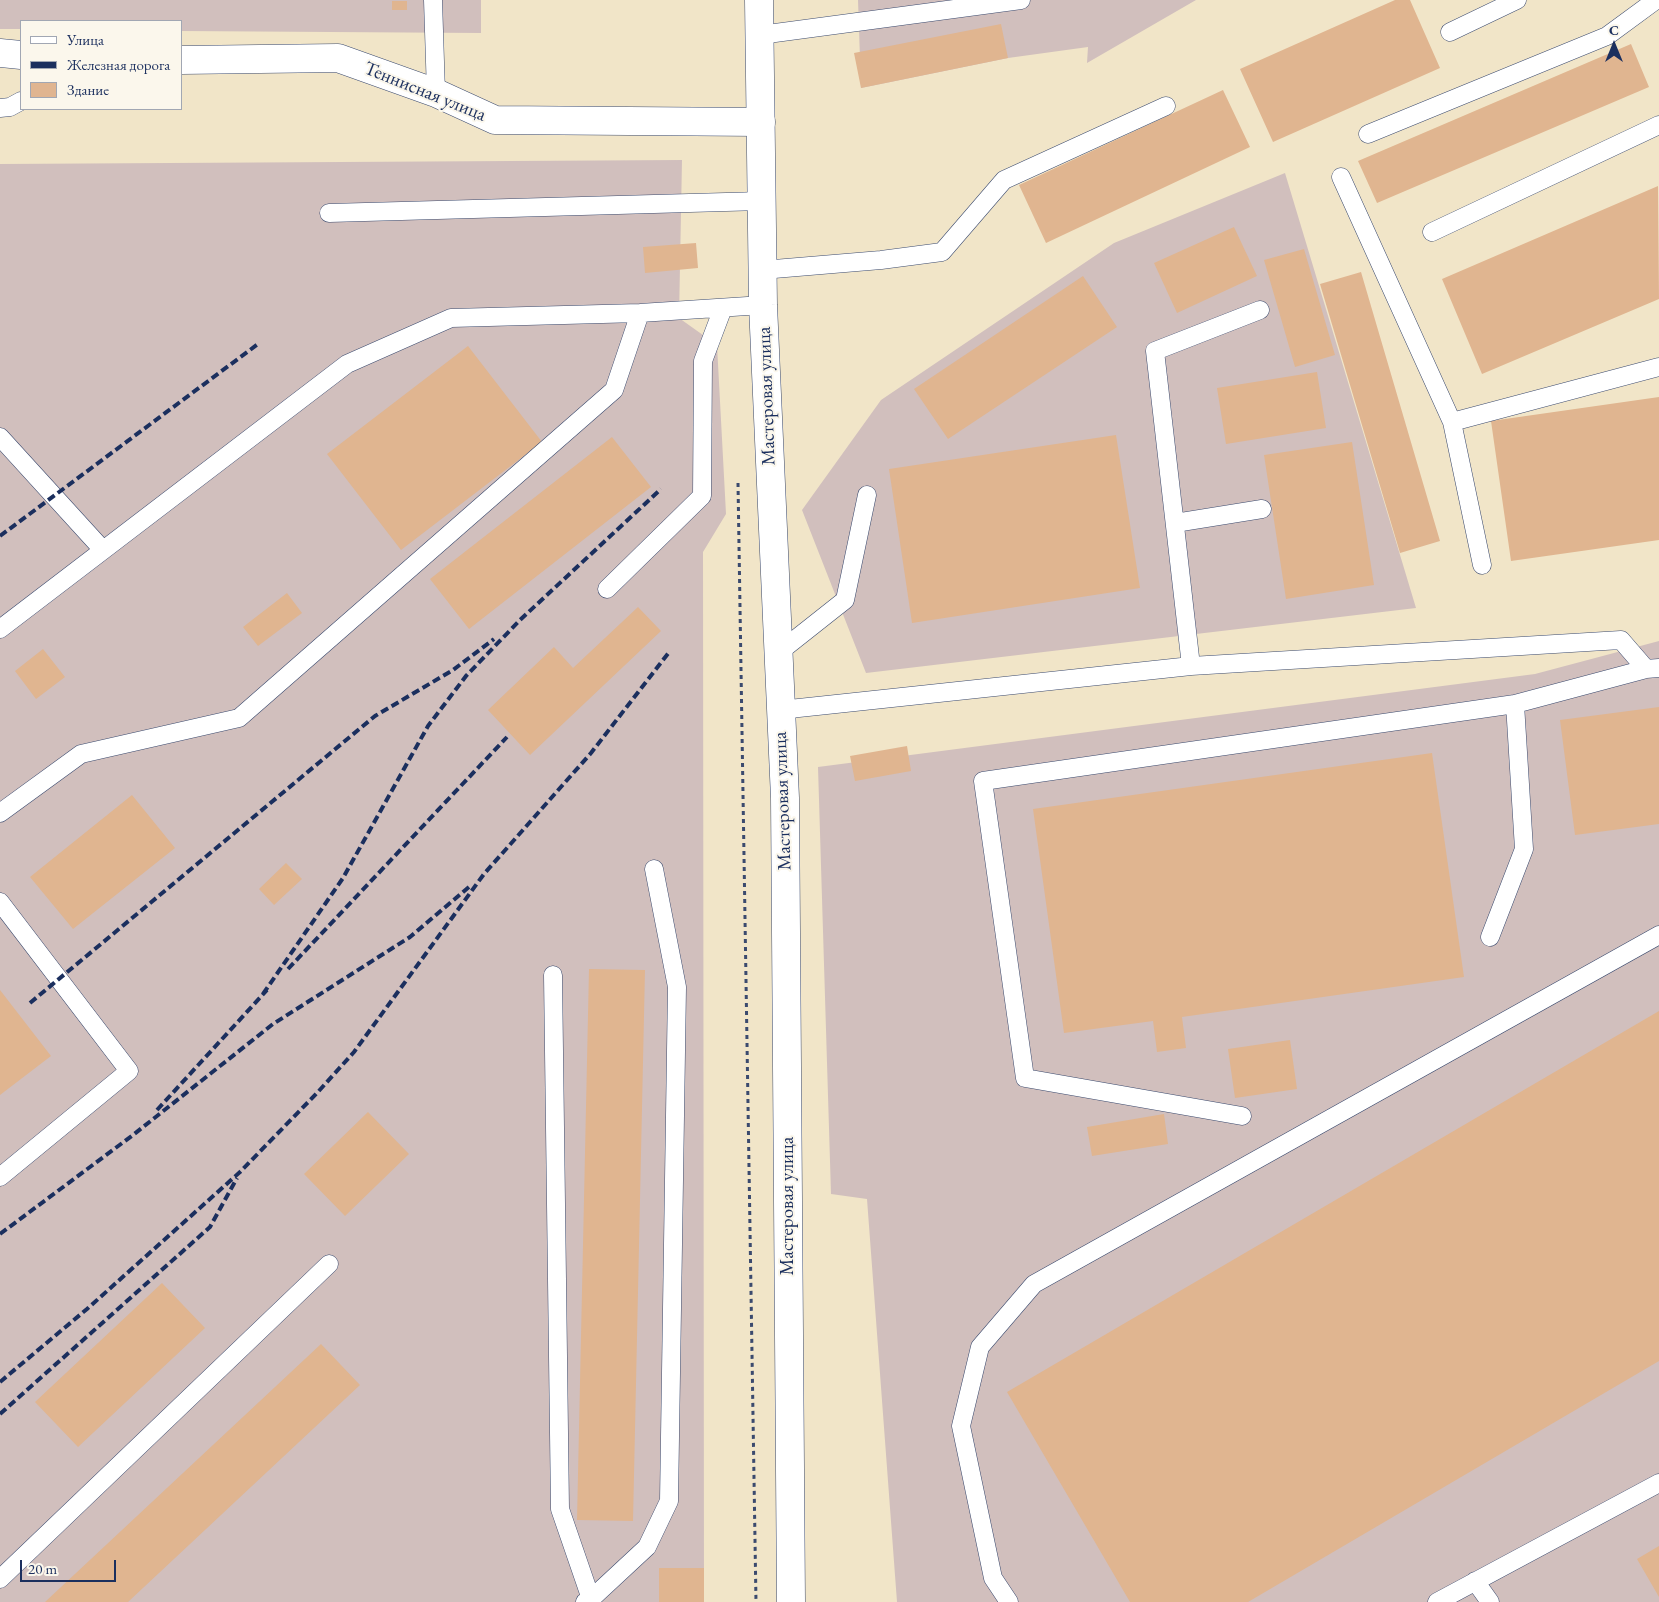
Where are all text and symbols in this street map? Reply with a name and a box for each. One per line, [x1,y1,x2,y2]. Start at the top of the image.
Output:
legend [20,20,182,110]
north arrow [1589,20,1639,70]
text: С [1609,21,1619,39]
text: Улица [67,30,104,49]
text: Железная дорога [67,55,170,74]
street label: Теннисная улица [361,57,489,127]
text: Здание [67,80,109,99]
street label: Мастеровая улица [753,326,781,466]
street label: Мастеровая улица [769,731,797,871]
street label: Мастеровая улица [777,1137,799,1275]
scale bar [22,1550,119,1582]
text: 20 m [28,1559,57,1578]

